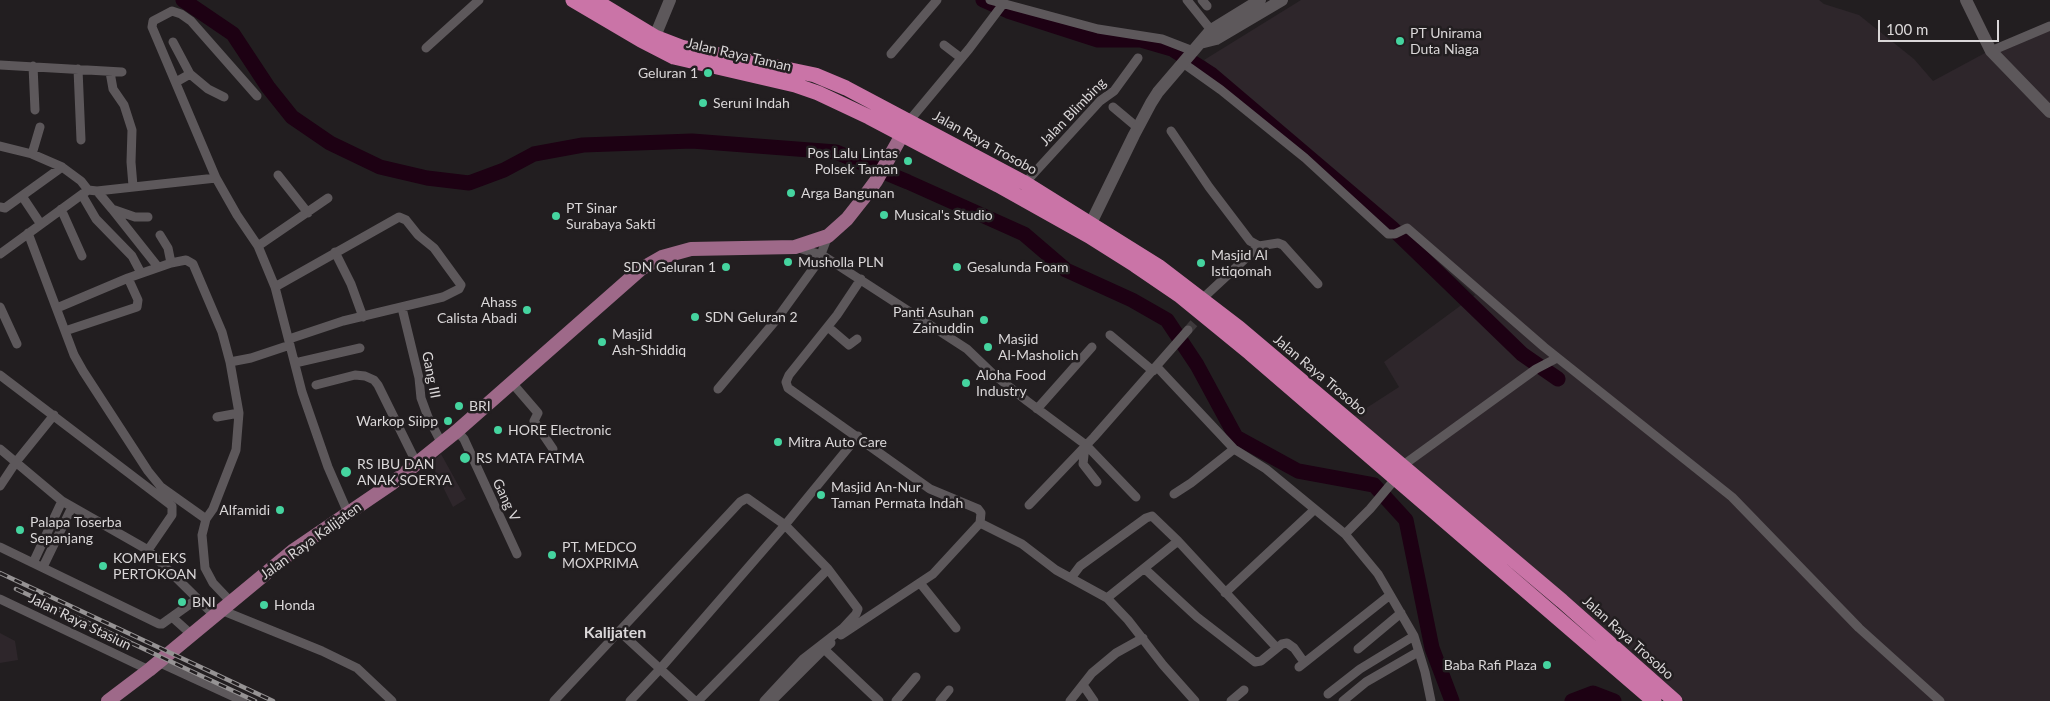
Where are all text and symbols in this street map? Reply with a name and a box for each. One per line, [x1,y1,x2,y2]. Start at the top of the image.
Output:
scale bar [1880,10,2001,42]
text: 100 m [1886,20,1928,38]
place label: PT Unirama Duta Niaga [1410,25,1482,58]
street label: Jalan Raya Taman [685,35,793,75]
marker: PT Unirama Duta Niaga [1394,35,1406,47]
place label: Geluran 1 [638,65,698,81]
marker: Geluran 1 [702,67,714,79]
street label: Jalan Blimbing [1037,75,1109,149]
place label: Seruni Indah [713,95,790,111]
marker: Seruni Indah [697,97,709,109]
street label: Jalan Raya Trosobo [930,107,1040,179]
place label: Pos Lalu Lintas Polsek Taman [807,145,898,178]
marker: Pos Lalu Lintas Polsek Taman [902,155,914,167]
place label: Arga Bangunan [801,185,895,201]
marker: Arga Bangunan [785,187,797,199]
place label: PT Sinar Surabaya Sakti [566,200,656,232]
place label: Musical's Studio [894,207,993,223]
marker: Musical's Studio [878,209,890,221]
marker: PT Sinar Surabaya Sakti [550,210,562,222]
place label: Masjid Al Istiqomah [1211,247,1271,280]
place label: Musholla PLN [798,254,884,270]
marker: Musholla PLN [782,256,794,268]
marker: Masjid Al Istiqomah [1195,257,1207,269]
place label: SDN Geluran 1 [623,259,716,275]
place label: Gesalunda Foam [967,259,1069,275]
marker: SDN Geluran 1 [720,261,732,273]
marker: Gesalunda Foam [951,261,963,273]
place label: Ahass Calista Abadi [437,294,517,326]
marker: Ahass Calista Abadi [521,304,533,316]
place label: Panti Asuhan Zainuddin [893,304,974,336]
place label: SDN Geluran 2 [705,309,798,325]
marker: SDN Geluran 2 [689,311,701,323]
marker: Panti Asuhan Zainuddin [978,314,990,326]
place label: Masjid Ash-Shiddiq [612,326,686,358]
place label: Masjid Al-Masholich [998,331,1079,364]
street label: Jalan Raya Trosobo [1270,331,1370,419]
marker: Masjid Ash-Shiddiq [596,336,608,348]
marker: Masjid Al-Masholich [982,341,994,353]
street label: Gang III [418,350,444,400]
place label: Aloha Food Industry [976,367,1046,400]
marker: Aloha Food Industry [960,377,972,389]
place label: BRI [469,398,491,414]
marker: BRI [453,400,465,412]
place label: Warkop Siipp [356,413,438,429]
marker: Warkop Siipp [442,415,454,427]
place label: HORE Electronic [508,422,611,438]
marker: HORE Electronic [492,424,504,436]
place label: Mitra Auto Care [788,434,887,450]
marker: Mitra Auto Care [772,436,784,448]
place label: RS MATA FATMA [476,450,584,466]
marker: RS MATA FATMA [458,451,472,465]
place label: RS IBU DAN ANAK SOERYA [357,456,452,488]
marker: RS IBU DAN ANAK SOERYA [339,465,353,479]
street label: Gang V [489,476,523,524]
place label: Masjid An-Nur Taman Permata Indah [831,479,963,512]
marker: Masjid An-Nur Taman Permata Indah [815,489,827,501]
street label: Jalan Raya Kalijaten [257,499,365,583]
place label: Alfamidi [219,502,270,518]
marker: Alfamidi [274,504,286,516]
place label: Palapa Toserba Sepanjang [30,514,122,546]
marker: Palapa Toserba Sepanjang [14,524,26,536]
place label: PT. MEDCO MOXPRIMA [562,539,638,572]
marker: PT. MEDCO MOXPRIMA [546,549,558,561]
place label: KOMPLEKS PERTOKOAN [113,550,197,582]
marker: KOMPLEKS PERTOKOAN [97,560,109,572]
street label: Jalan Raya Stasiun [26,590,134,654]
street label: Jalan Raya Trosobo [1579,593,1677,683]
place label: BNI [192,594,216,610]
marker: BNI [176,596,188,608]
place label: Honda [274,597,315,613]
marker: Honda [258,599,270,611]
district label: Kalijaten [584,623,646,643]
place label: Baba Rafi Plaza [1444,657,1537,673]
marker: Baba Rafi Plaza [1541,659,1553,671]

